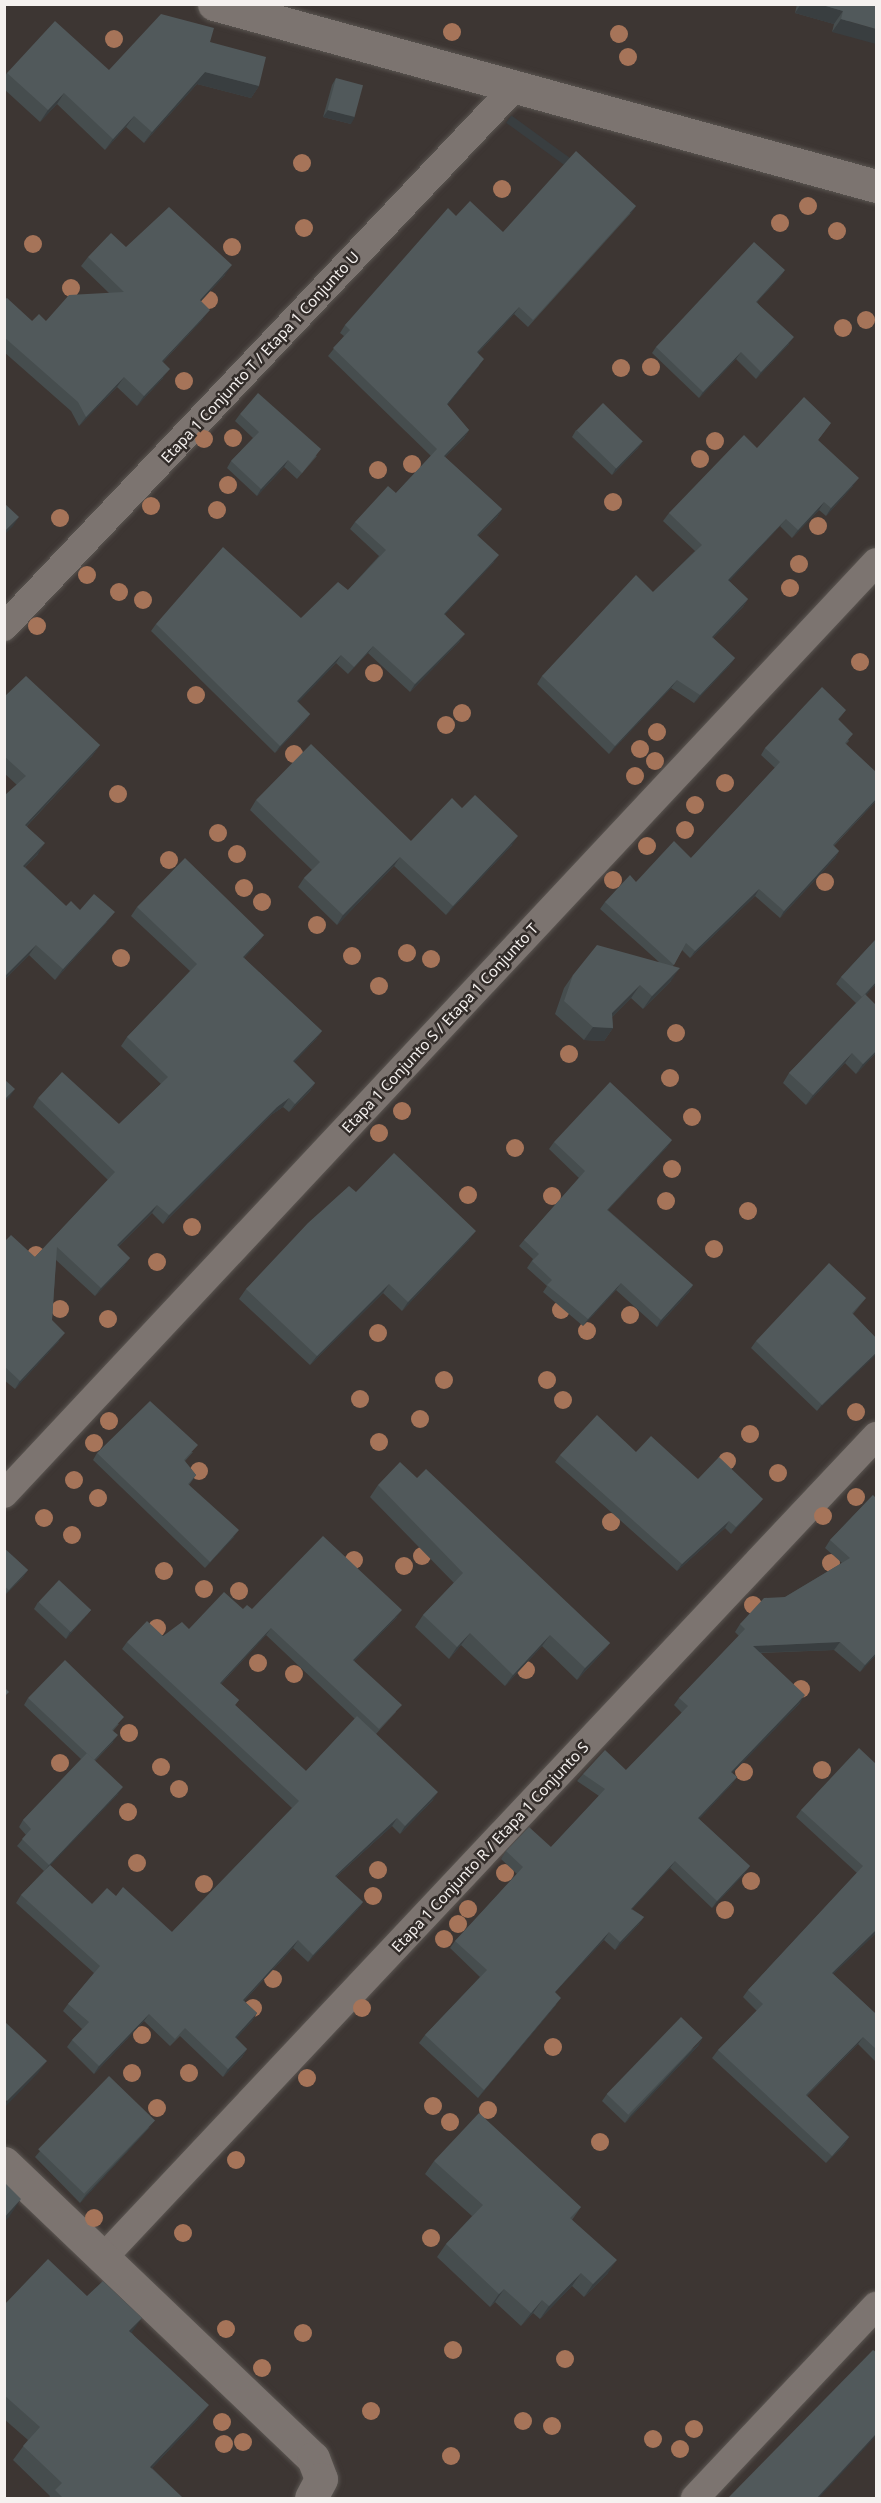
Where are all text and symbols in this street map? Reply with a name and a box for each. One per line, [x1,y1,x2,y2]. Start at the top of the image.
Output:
street label: Etapa 1 Conjunto T / Etapa 1 Conjunto U [157,248,363,466]
street label: Etapa 1 Conjunto S / Etapa 1 Conjunto T [338,920,542,1136]
street label: Etapa 1 Conjunto R / Etapa 1 Conjunto S [388,1738,592,1956]

